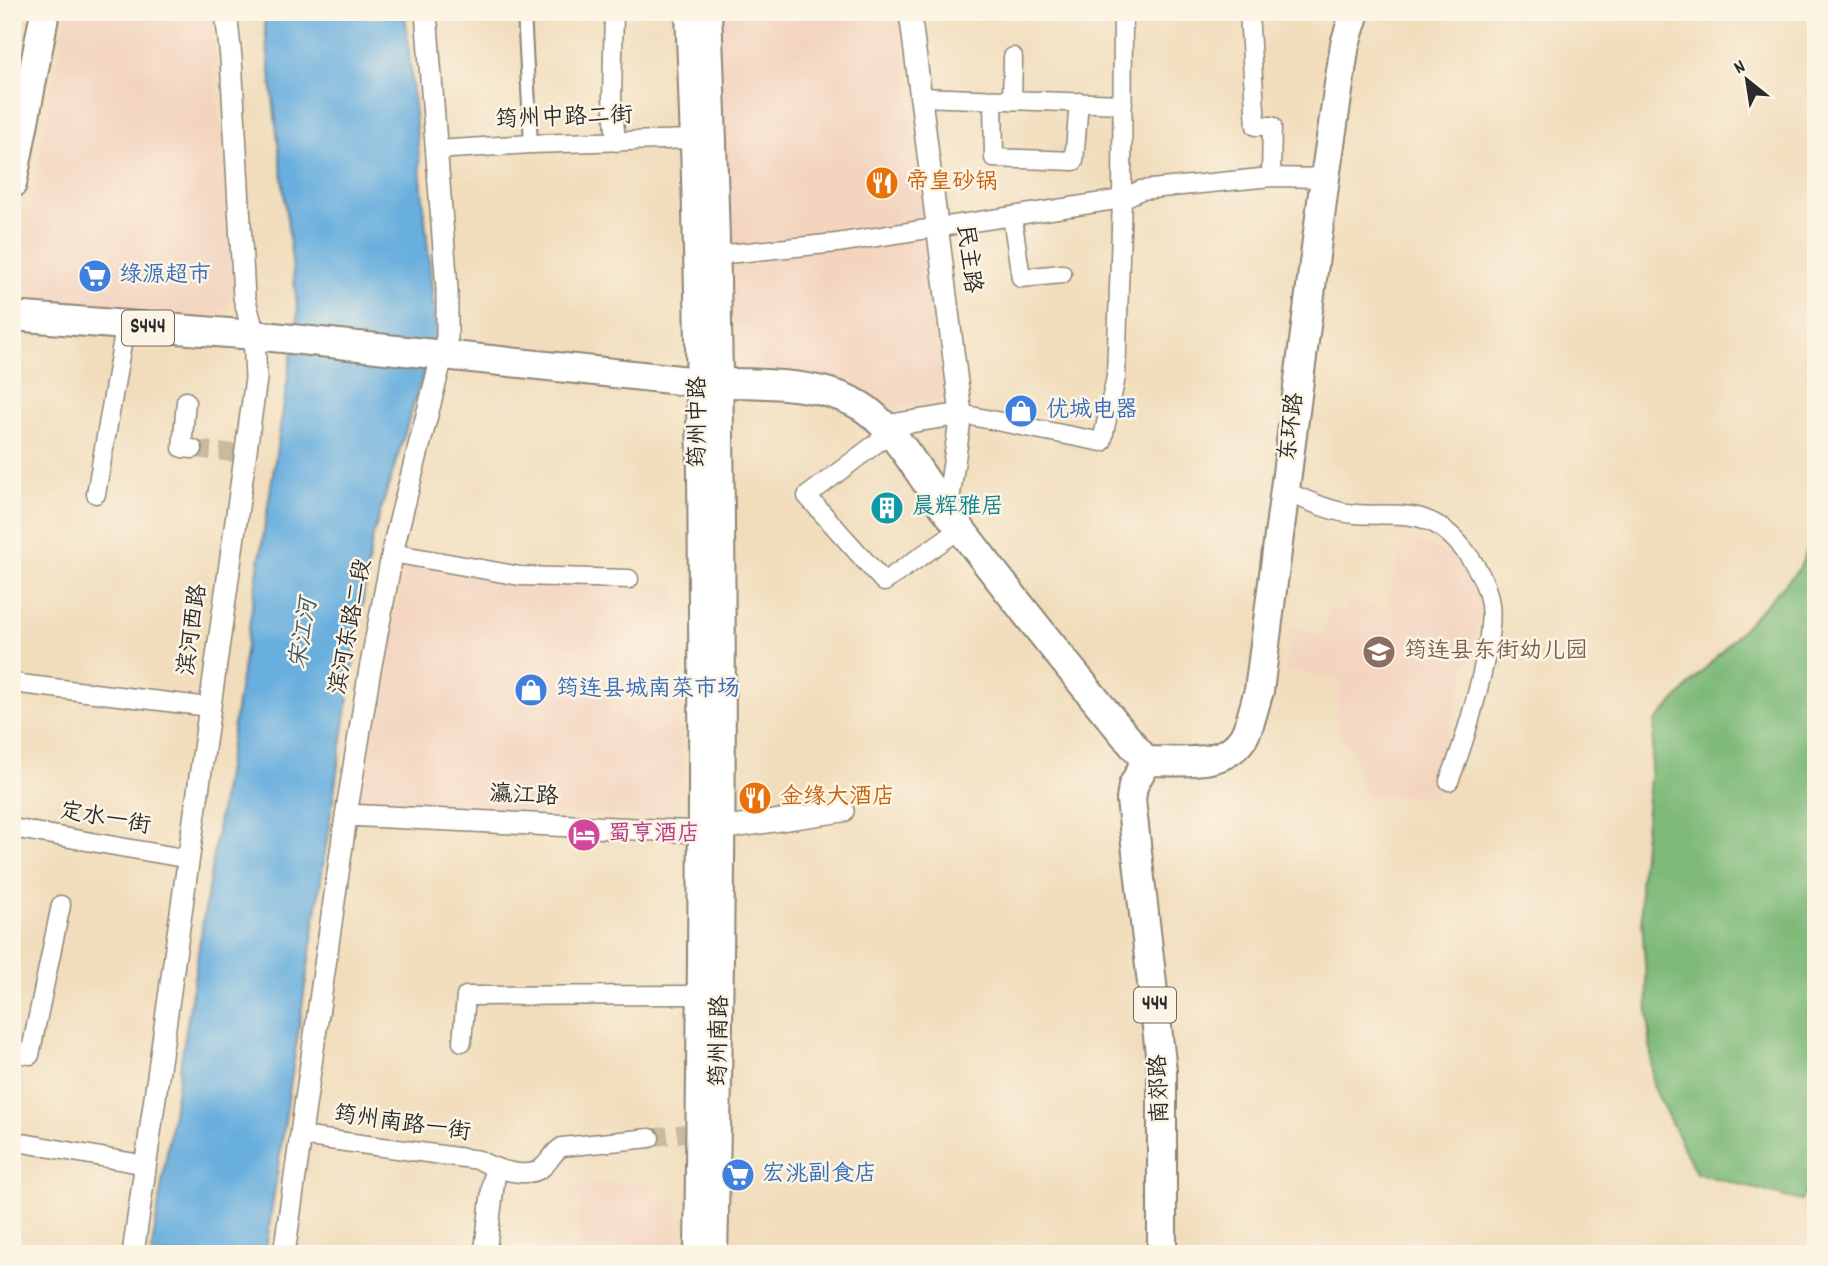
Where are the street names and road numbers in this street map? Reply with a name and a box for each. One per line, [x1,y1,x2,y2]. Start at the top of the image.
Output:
street label: 筠州中路二街 [494,100,634,138]
street label: 民主路 [946,223,988,295]
road number: S444 [122,310,174,346]
street label: 筠州中路 [683,376,716,468]
street label: 东环路 [1272,391,1314,463]
street label: 滨河东路二段 [323,556,381,698]
street label: 滨河西路 [171,582,217,678]
street label: 瀛江路 [489,779,559,815]
street label: 定水一街 [57,796,153,844]
road number: 444 [1134,988,1176,1023]
street label: 筠州南路 [704,995,738,1087]
street label: 南郊路 [1143,1054,1179,1124]
street label: 筠州南路一街 [331,1099,473,1151]

